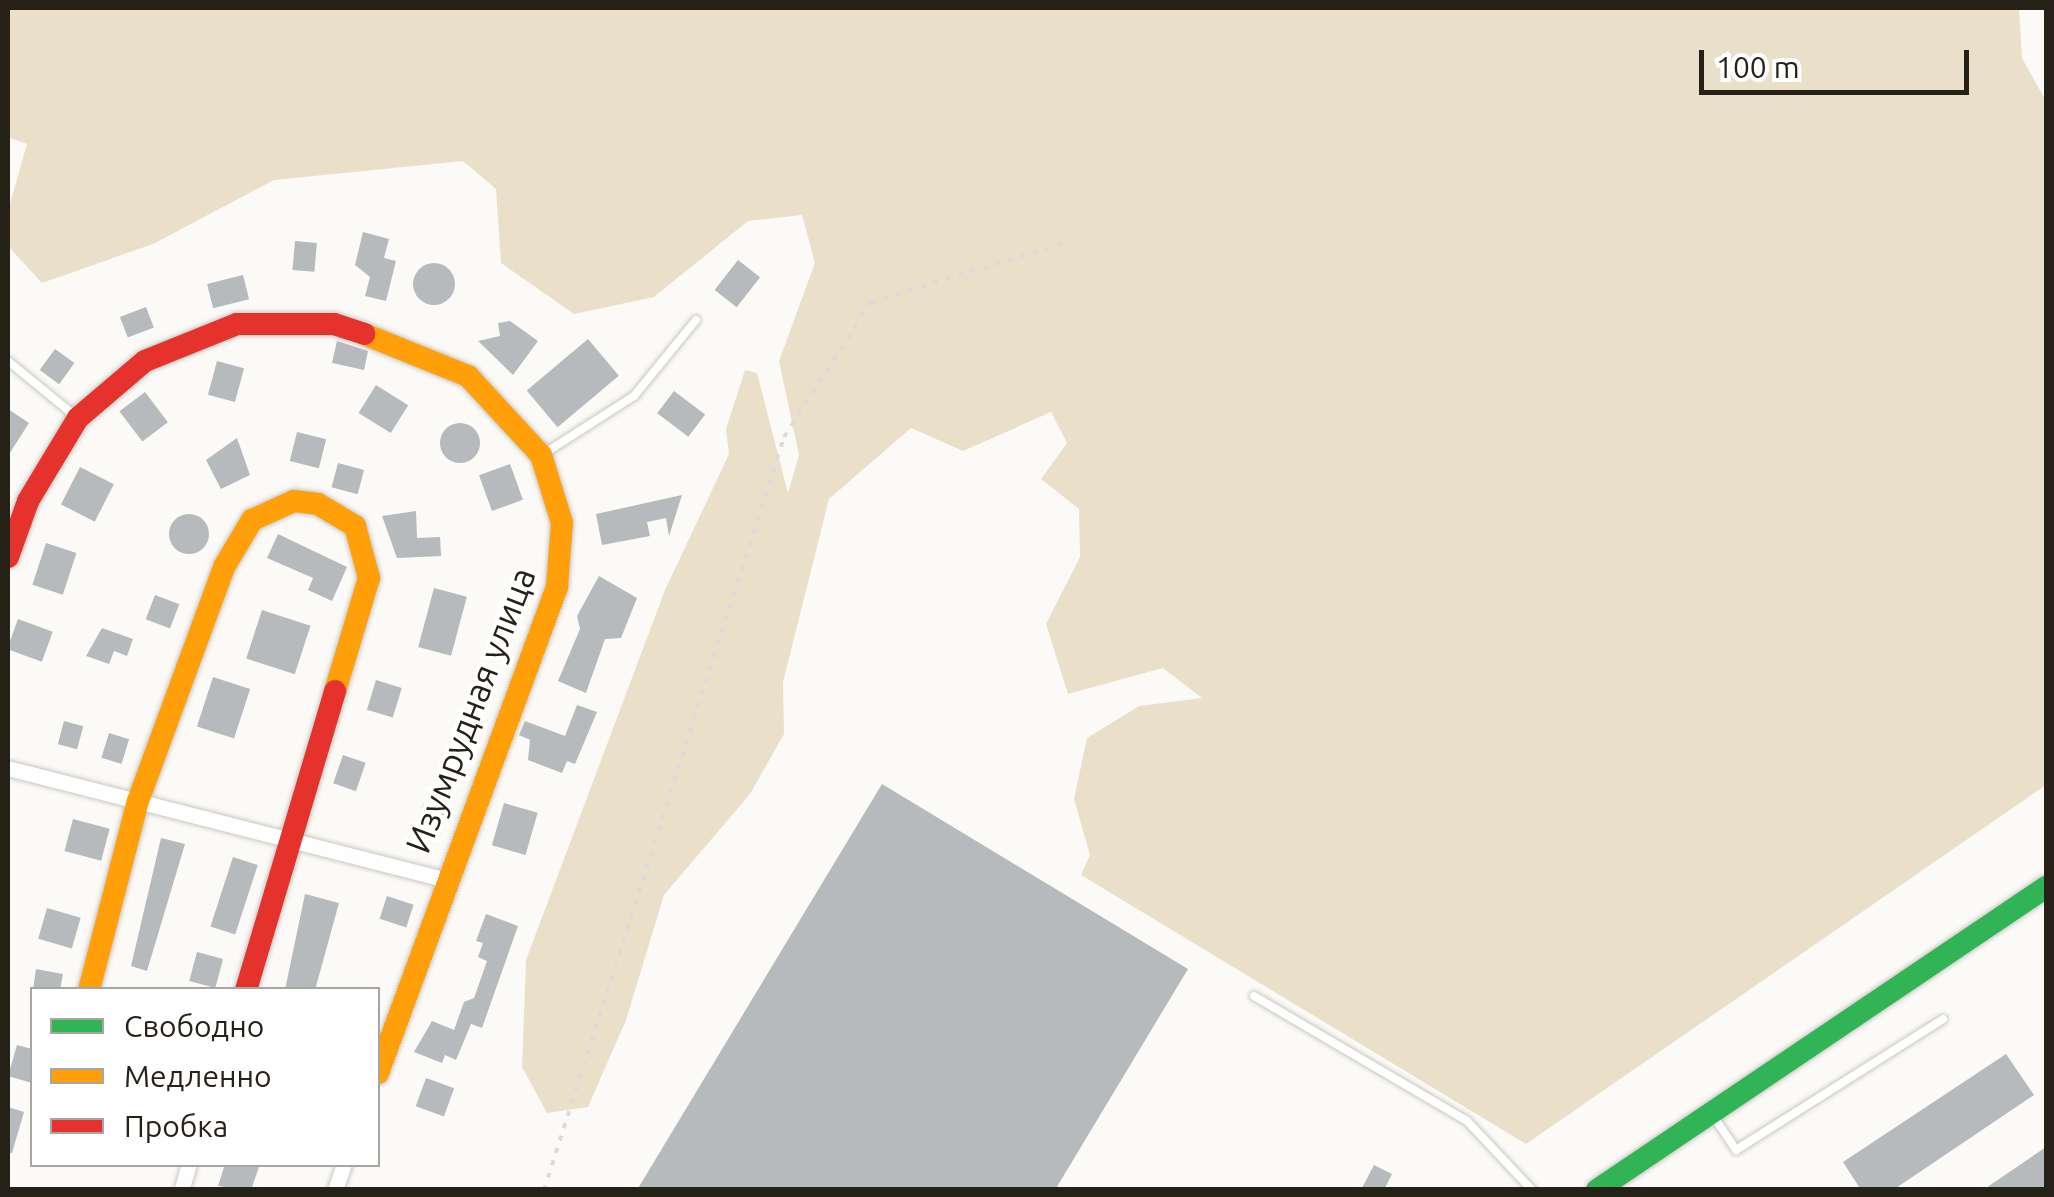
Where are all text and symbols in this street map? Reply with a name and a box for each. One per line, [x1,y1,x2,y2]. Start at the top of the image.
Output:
scale bar [1704,30,1974,92]
text: 100 m [1716,50,1800,84]
street label: Изумрудная улица [396,561,544,859]
legend [30,987,380,1167]
text: Свободно [124,1009,264,1043]
text: Медленно [124,1059,272,1093]
text: Пробка [124,1109,228,1143]

